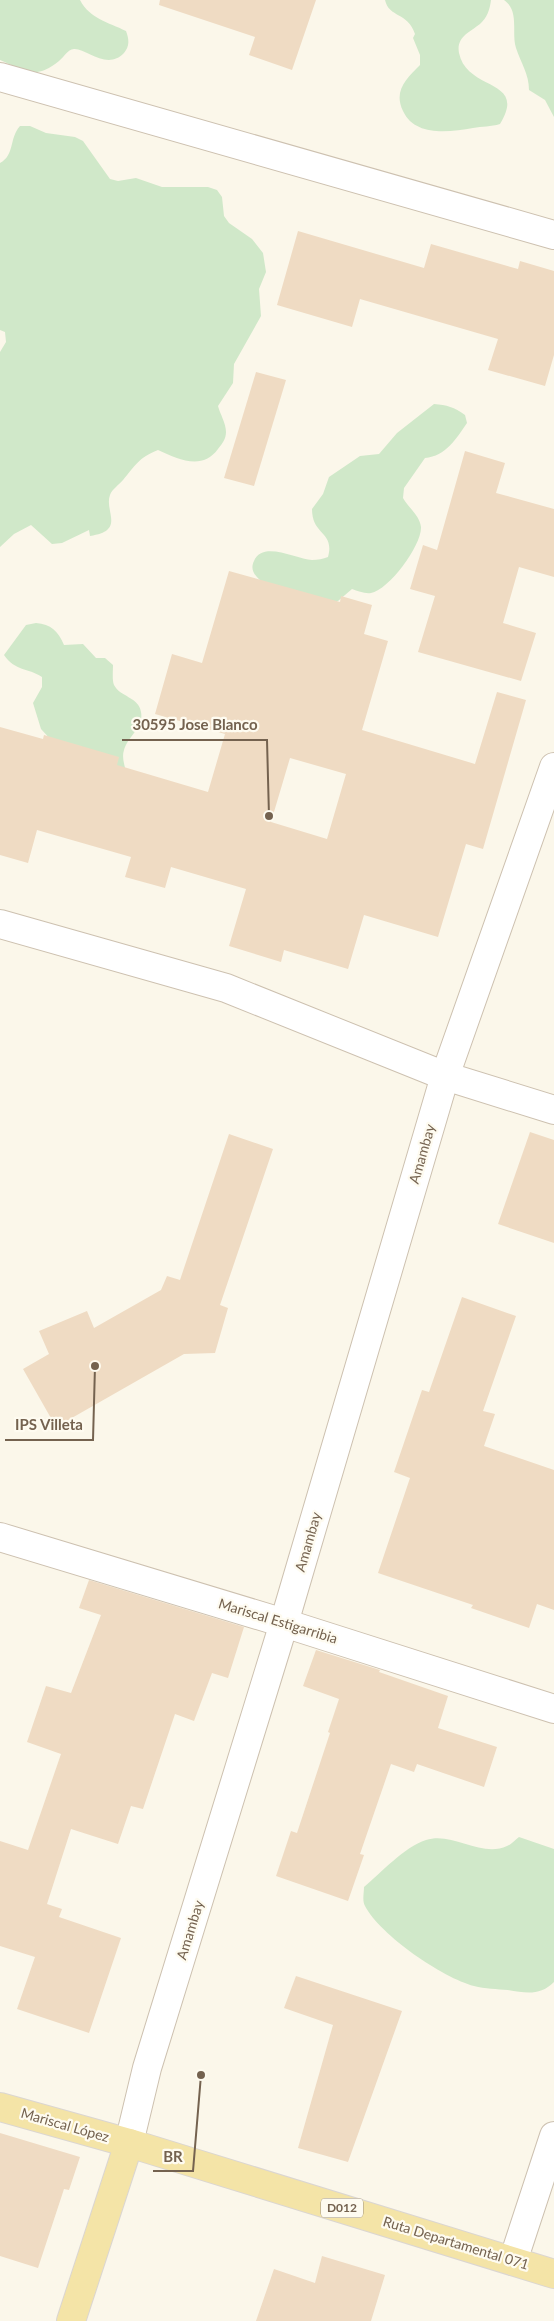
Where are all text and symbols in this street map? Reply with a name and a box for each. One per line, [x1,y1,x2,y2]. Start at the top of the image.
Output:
callout: 30595 Jose Blanco [122,710,267,740]
text: 30595 Jose Blanco [132,715,258,733]
street label: Amambay [405,1121,438,1186]
callout: IPS Villeta [5,1410,93,1440]
text: IPS Villeta [15,1415,83,1433]
street label: Amambay [291,1509,324,1574]
street label: Mariscal Estigarribia [217,1594,340,1647]
street label: Amambay [172,1897,207,1962]
street label: Mariscal López [19,2104,111,2145]
callout: BR [153,2141,193,2171]
text: BR [163,2147,183,2165]
road number: D012 [321,2198,363,2218]
street label: Ruta Departamental 071 [381,2212,531,2273]

